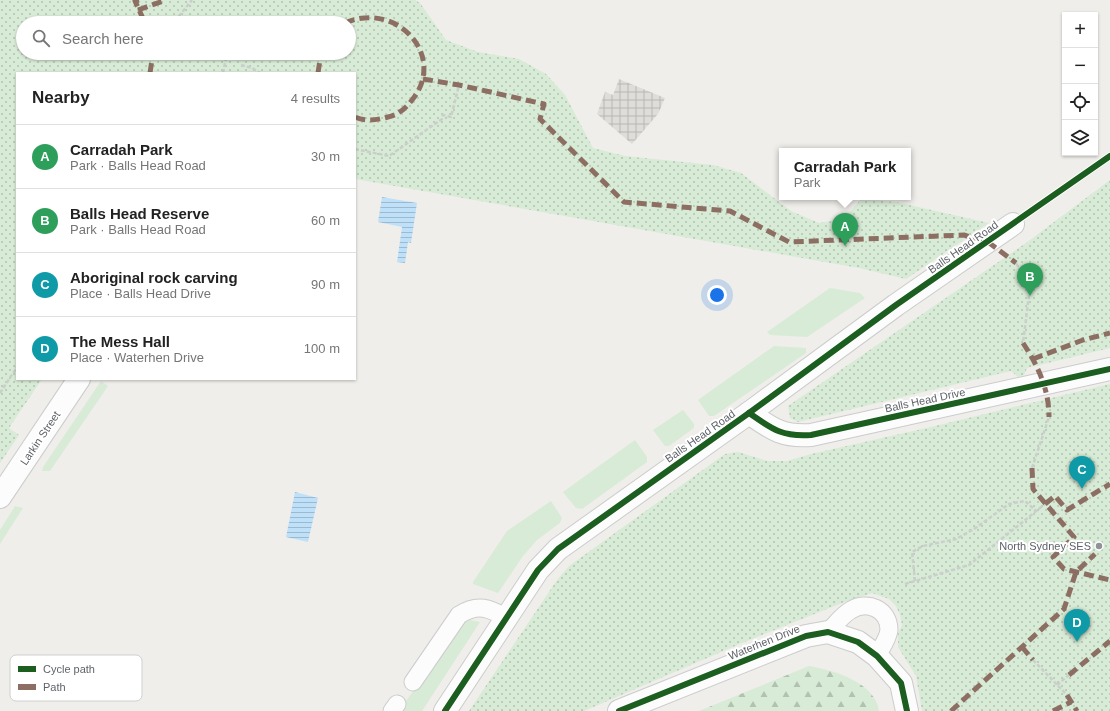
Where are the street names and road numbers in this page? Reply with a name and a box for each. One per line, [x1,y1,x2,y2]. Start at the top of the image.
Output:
street label: Balls Head Road [926,218,1000,276]
street label: Balls Head Drive [884,386,966,414]
street label: Balls Head Road [663,407,737,465]
street label: Larkin Street [18,409,62,467]
street label: Waterhen Drive [727,622,801,662]

